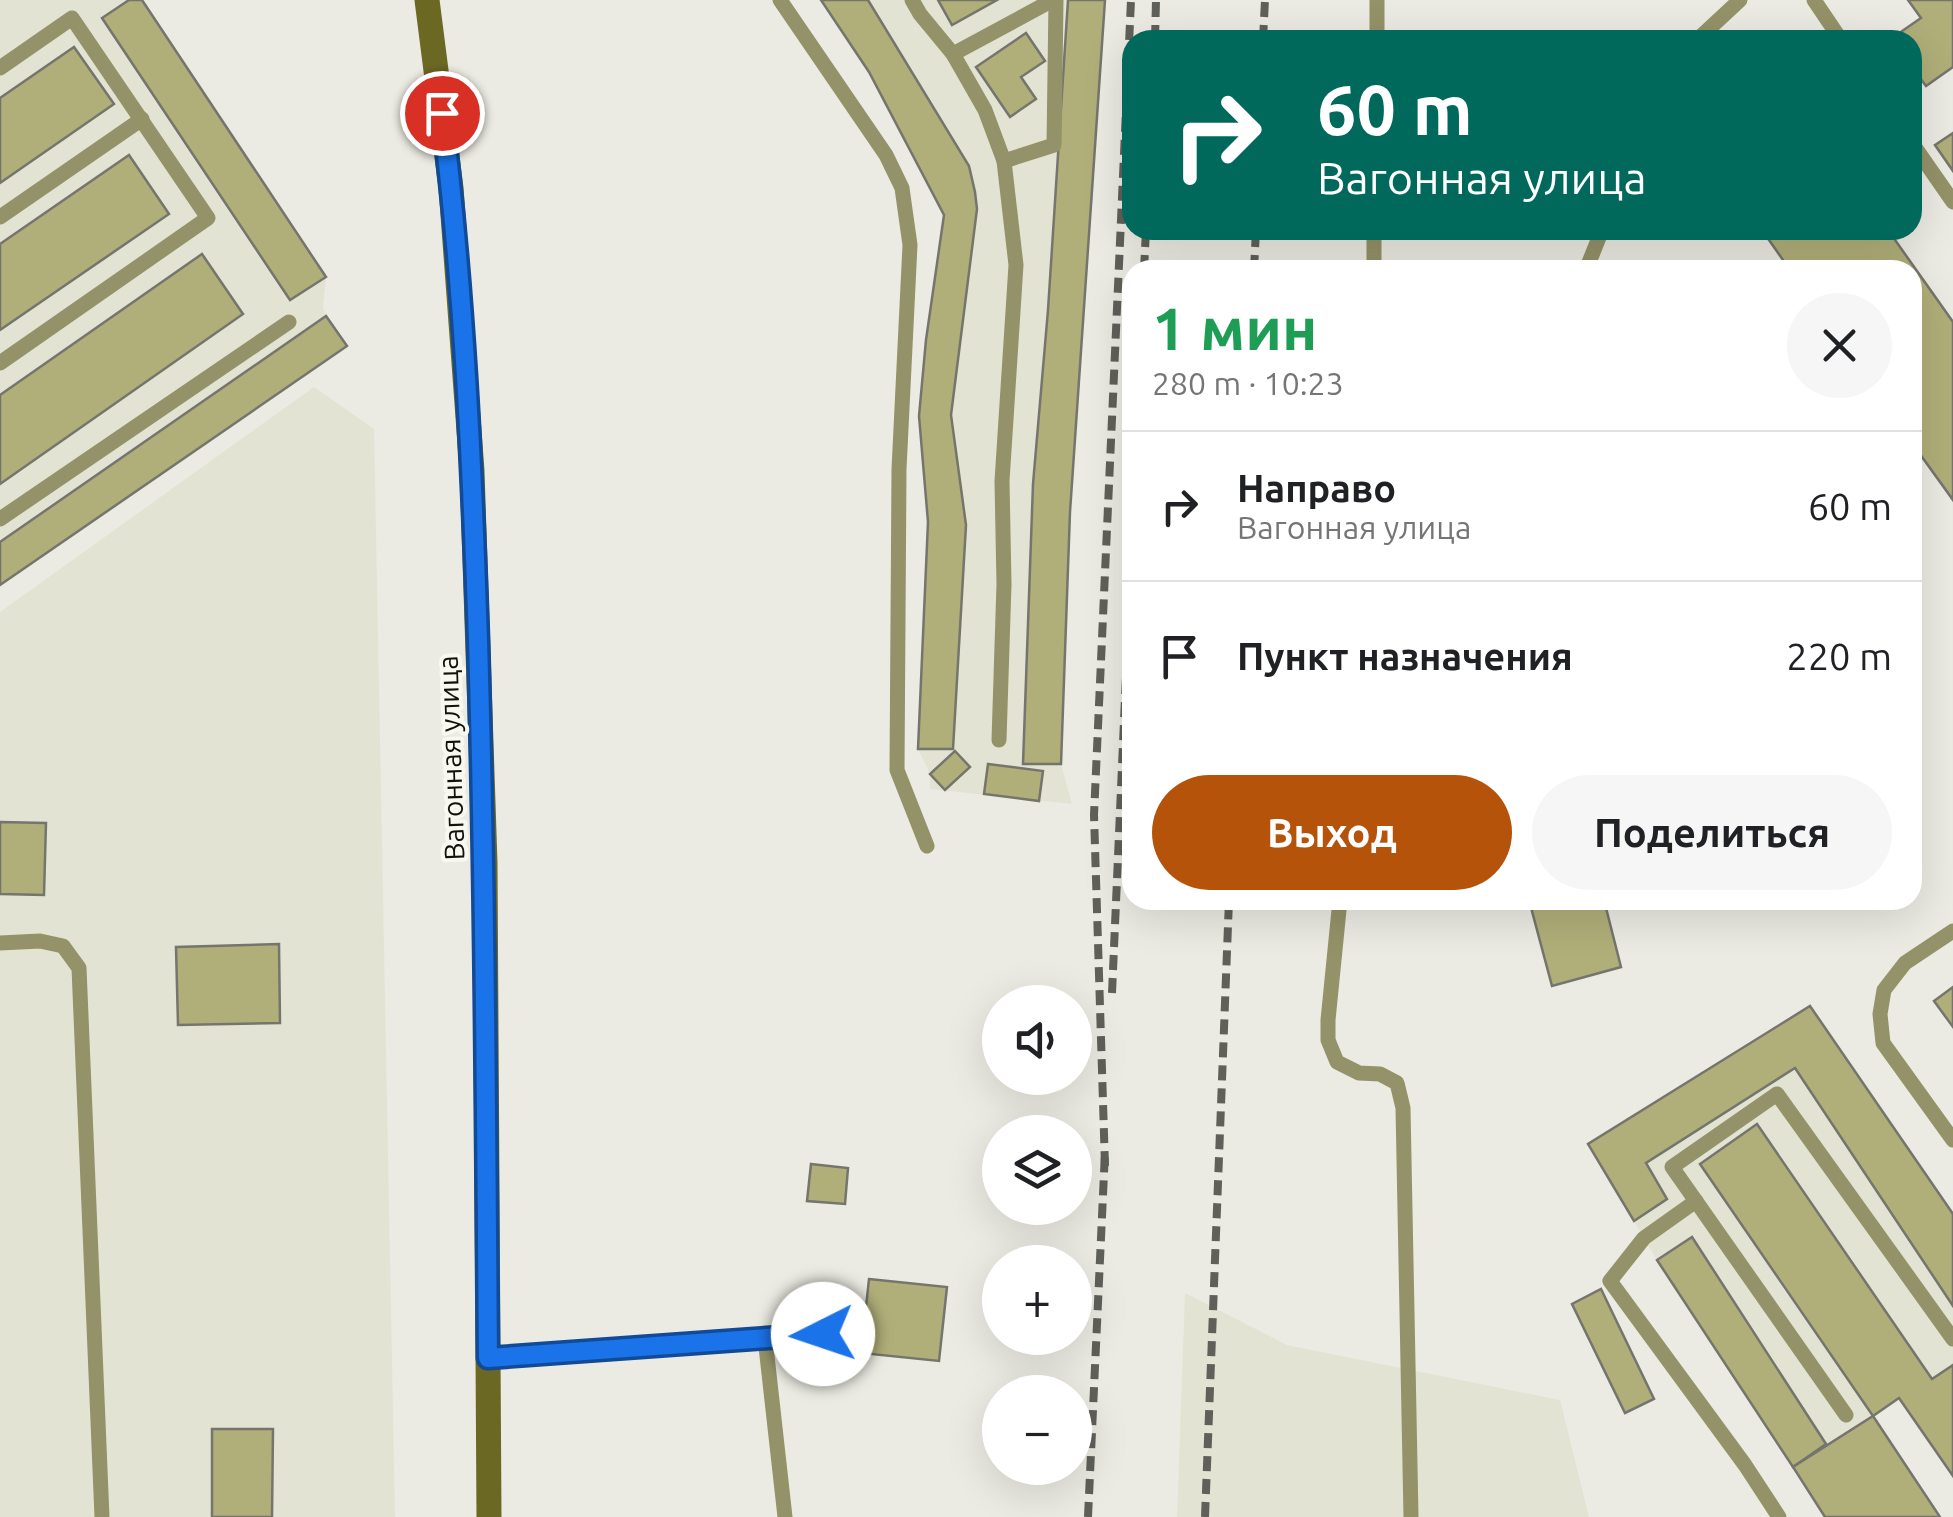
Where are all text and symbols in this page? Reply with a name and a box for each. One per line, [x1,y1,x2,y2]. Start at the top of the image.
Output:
icon: right [1152,70,1282,200]
text: 60 m [1317,70,1473,148]
pin [400,71,485,156]
icon: arrive [415,86,470,141]
text: Вагонная улица [1317,152,1647,203]
button: close [1787,293,1892,398]
text: 1 мин [1152,294,1317,361]
text: 280 m · 10:23 [1152,365,1344,401]
text: Направо [1237,467,1396,509]
icon: right [1152,479,1207,534]
text: 60 m [1808,485,1892,527]
text: Вагонная улица [1237,509,1471,545]
icon: arrive [1152,629,1207,684]
text: Пункт назначения [1237,635,1573,677]
text: 220 m [1786,635,1892,677]
street label: Вагонная улица [431,655,470,861]
button: Выход [1152,775,1512,890]
button: Поделиться [1532,775,1892,890]
map controls [982,985,1092,1485]
button: sound [982,985,1092,1095]
button: layers [982,1115,1092,1225]
button: + [982,1245,1092,1355]
position arrow [771,1282,875,1386]
button: − [982,1375,1092,1485]

